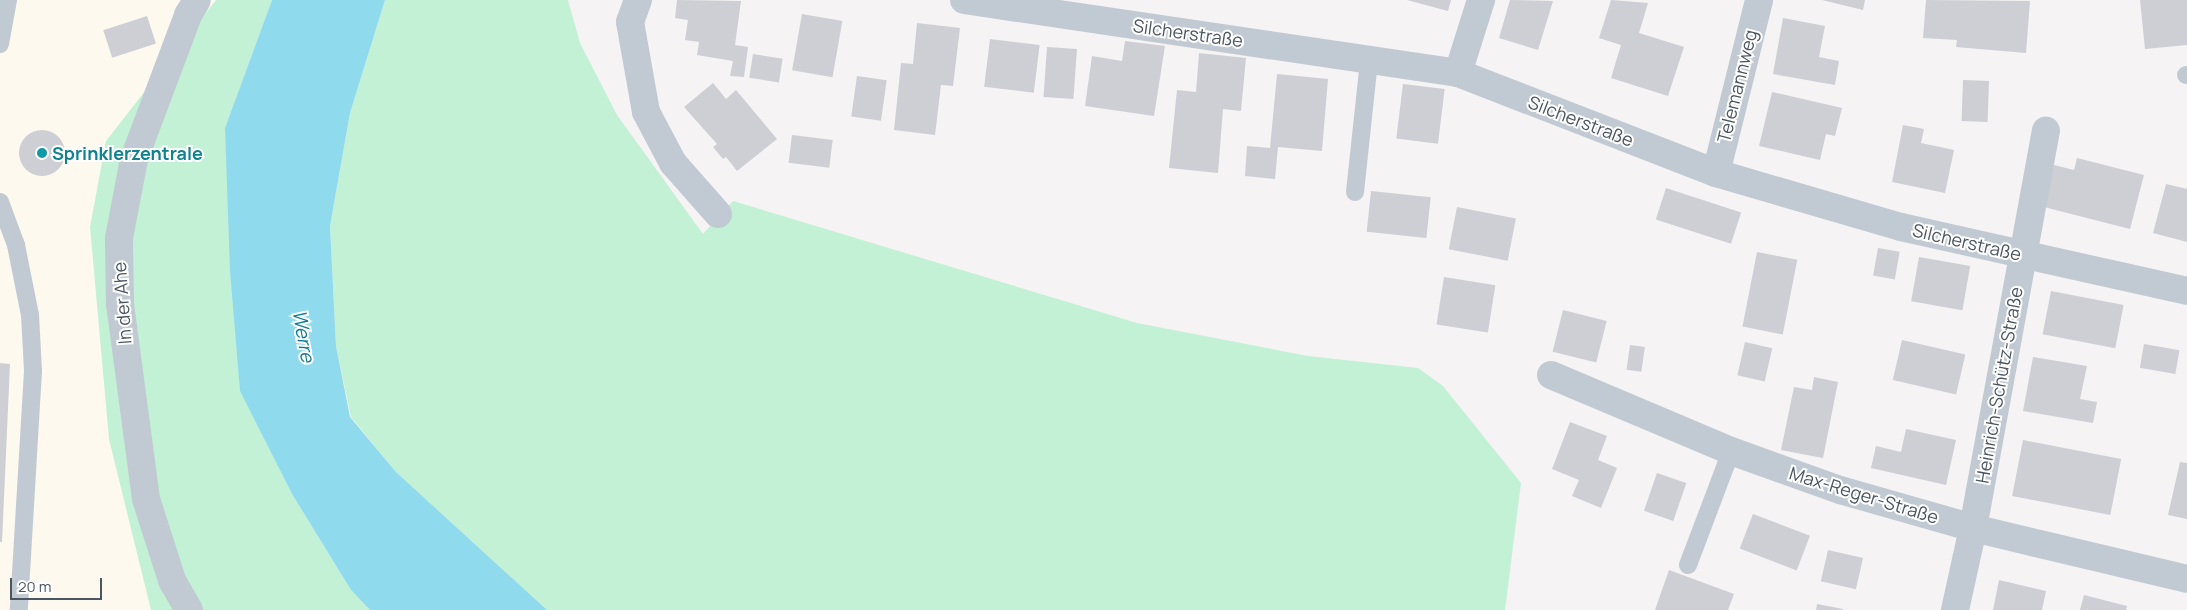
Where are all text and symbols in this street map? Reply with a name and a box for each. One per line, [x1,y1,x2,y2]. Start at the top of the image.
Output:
street label: Silcherstraße [1132,15,1244,51]
street label: Telemannweg [1713,27,1761,145]
street label: Silcherstraße [1525,91,1637,151]
place label: Sprinklerzentrale [52,142,203,164]
marker: Sprinklerzentrale [36,147,48,159]
street label: Silcherstraße [1911,219,2023,265]
street label: In der Ahe [108,261,136,345]
street label: Heinrich-Schütz-Straße [1971,285,2027,485]
water label: Werre [287,308,319,364]
street label: Max-Reger-Straße [1787,462,1941,528]
scale bar [12,568,105,600]
text: 20 m [18,576,51,597]

